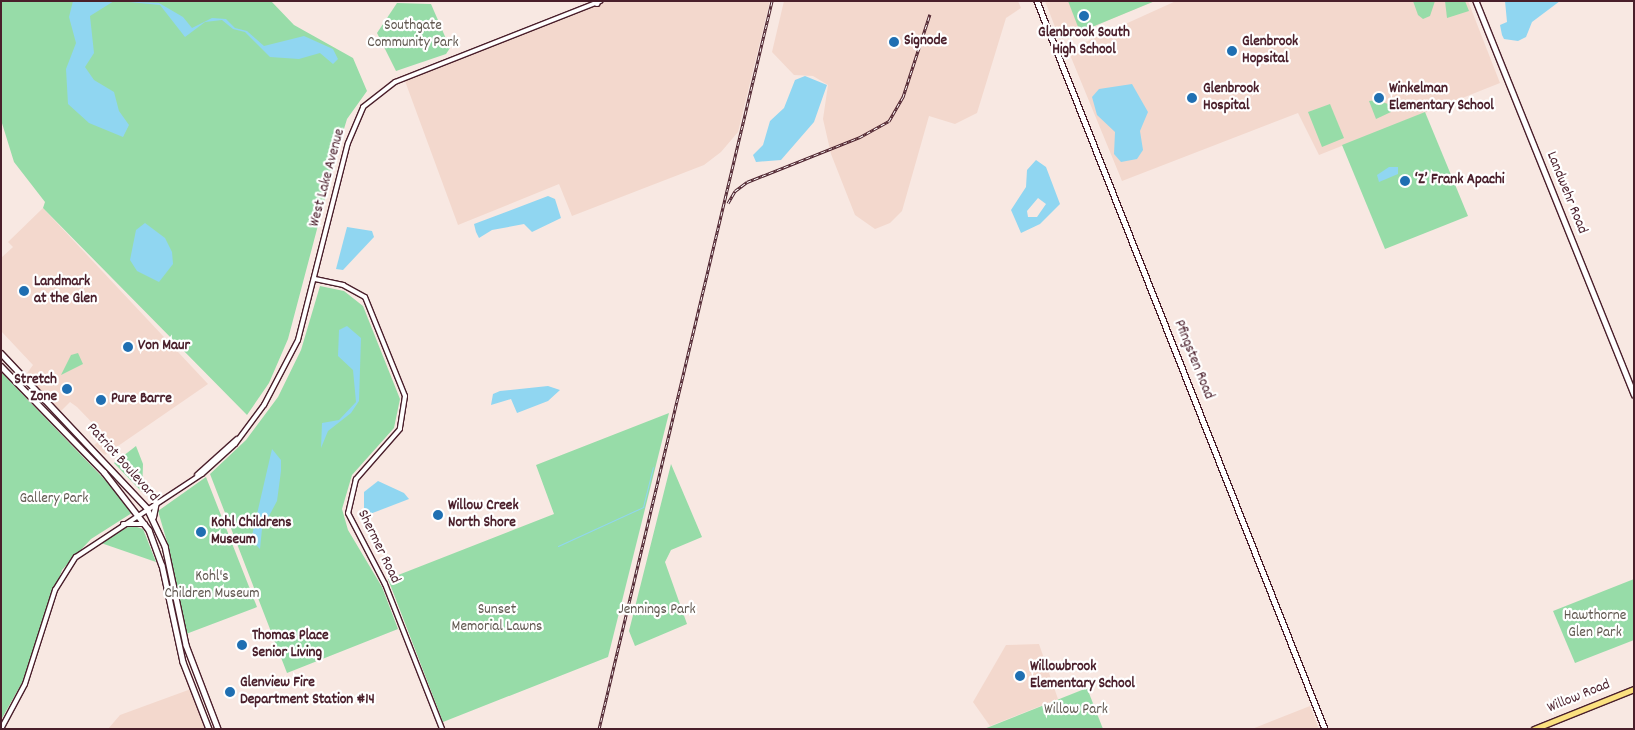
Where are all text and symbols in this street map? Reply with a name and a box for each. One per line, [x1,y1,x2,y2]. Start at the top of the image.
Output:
marker: Glenbrook South High School [1078,10,1090,22]
park label: Southgate Community Park [367,17,459,52]
place label: Glenbrook South High School [1038,24,1130,59]
place label: Signode [904,33,947,51]
place label: Glenbrook Hopsital [1242,33,1298,68]
marker: Signode [888,36,900,48]
marker: Glenbrook Hopsital [1226,45,1238,57]
place label: Glenbrook Hospital [1203,80,1259,115]
place label: Winkelman Elementary School [1389,80,1494,115]
marker: Glenbrook Hospital [1185,91,1199,105]
marker: Winkelman Elementary School [1373,92,1385,104]
street label: West Lake Avenue [306,127,350,229]
street label: Landwehr Road [1541,149,1591,237]
place label: ‘Z’ Frank Apachi [1415,172,1505,190]
marker: ‘Z’ Frank Apachi [1399,175,1411,187]
place label: Landmark at the Glen [34,273,97,308]
marker: Landmark at the Glen [18,285,30,297]
street label: Pfingsten Road [1169,318,1217,402]
place label: Von Maur [138,338,190,356]
marker: Von Maur [122,341,134,353]
place label: Stretch Zone [14,371,57,406]
marker: Stretch Zone [61,383,73,395]
place label: Pure Barre [111,391,172,409]
marker: Pure Barre [95,394,107,406]
street label: Patriot Boulevard [82,420,162,506]
park label: Gallery Park [20,491,88,509]
place label: Willow Creek North Shore [448,497,519,532]
street label: Shermer Road [352,507,404,587]
marker: Willow Creek North Shore [432,509,444,521]
place label: Kohl Childrens Museum [211,514,292,549]
marker: Kohl Childrens Museum [195,526,207,538]
park label: Kohl's Children Museum [164,568,260,603]
park label: Sunset Memorial Lawns [452,601,542,636]
park label: Jennings Park [618,602,696,620]
park label: Hawthorne Glen Park [1564,607,1626,642]
place label: Thomas Place Senior Living [252,627,329,662]
marker: Thomas Place Senior Living [236,639,248,651]
place label: Willowbrook Elementary School [1030,658,1135,693]
marker: Willowbrook Elementary School [1014,670,1026,682]
place label: Glenview Fire Department Station #14 [240,674,375,709]
street label: Willow Road [1545,676,1613,718]
marker: Glenview Fire Department Station #14 [224,686,236,698]
park label: Willow Park [1044,702,1108,720]

